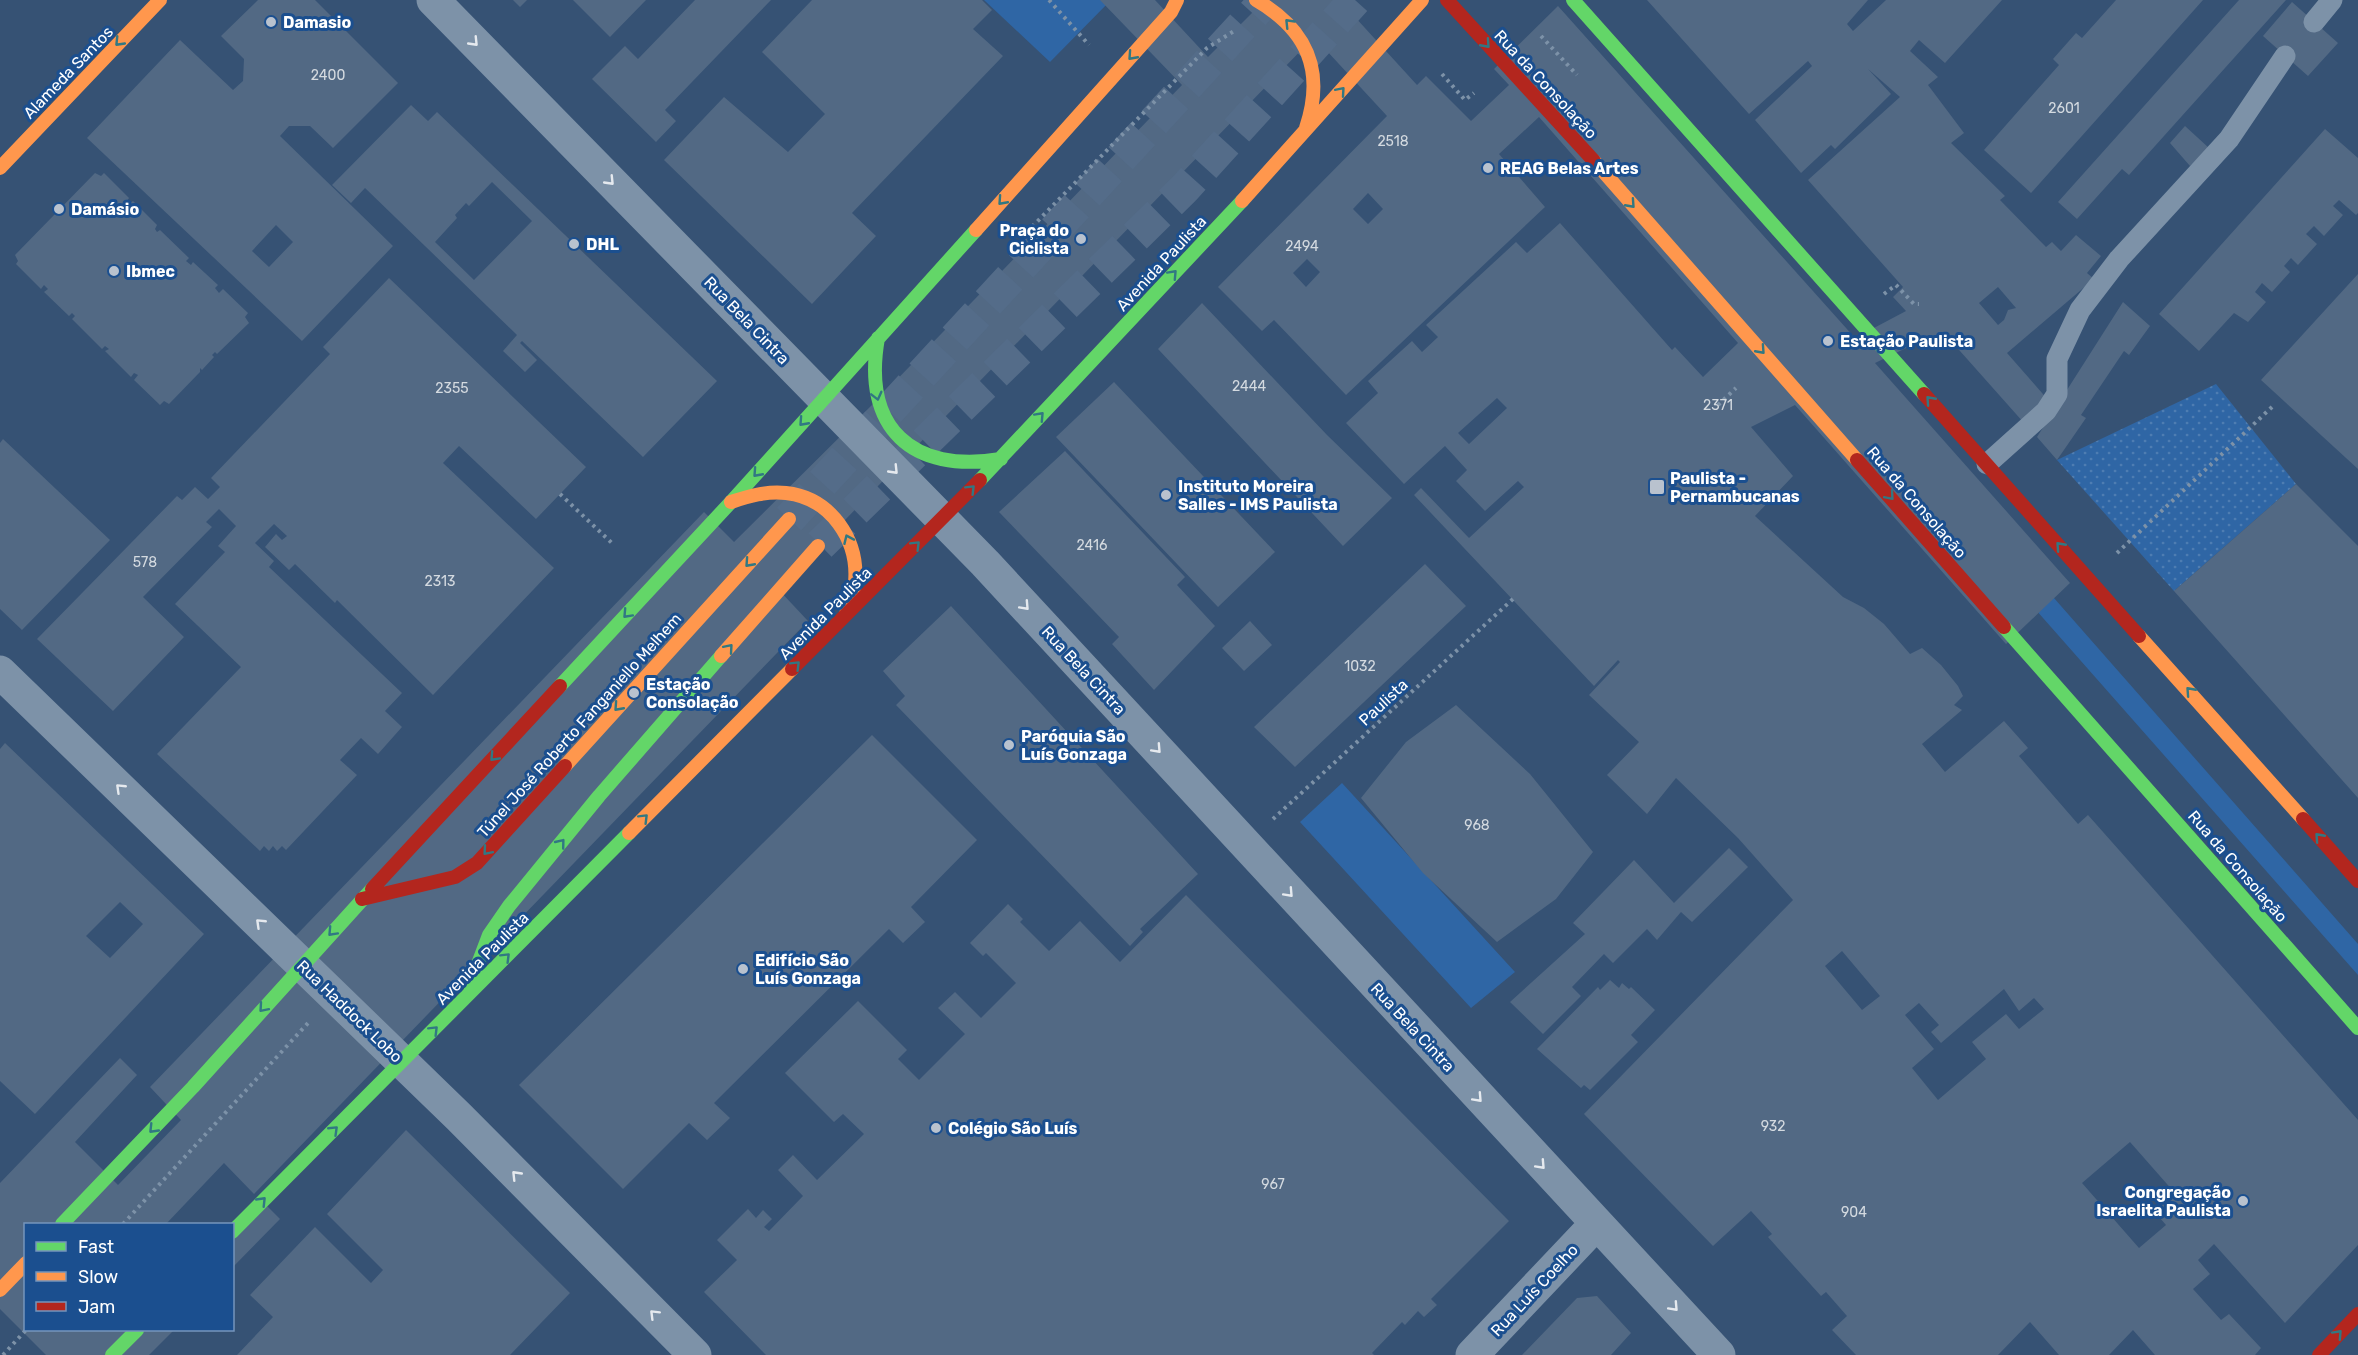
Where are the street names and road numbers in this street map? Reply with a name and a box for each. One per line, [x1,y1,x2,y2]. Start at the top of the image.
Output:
street label: Alameda Santos [20,22,117,122]
street label: Rua da Consolação [1490,26,1601,143]
street label: Avenida Paulista [1112,212,1210,315]
street label: Rua Bela Cintra [700,273,793,368]
street label: Rua da Consolação [1863,443,1970,562]
street label: Avenida Paulista [775,563,876,664]
street label: Túnel José Roberto Fanganiello Melhem [473,609,685,842]
street label: Rua Bela Cintra [1038,622,1130,719]
street label: Paulista [1355,675,1412,730]
street label: Rua da Consolação [2184,807,2291,926]
street label: Avenida Paulista [432,908,533,1009]
street label: Rua Haddock Lobo [293,956,406,1066]
street label: Rua Bela Cintra [1367,979,1459,1076]
street label: Rua Luís Coelho [1487,1240,1582,1340]

